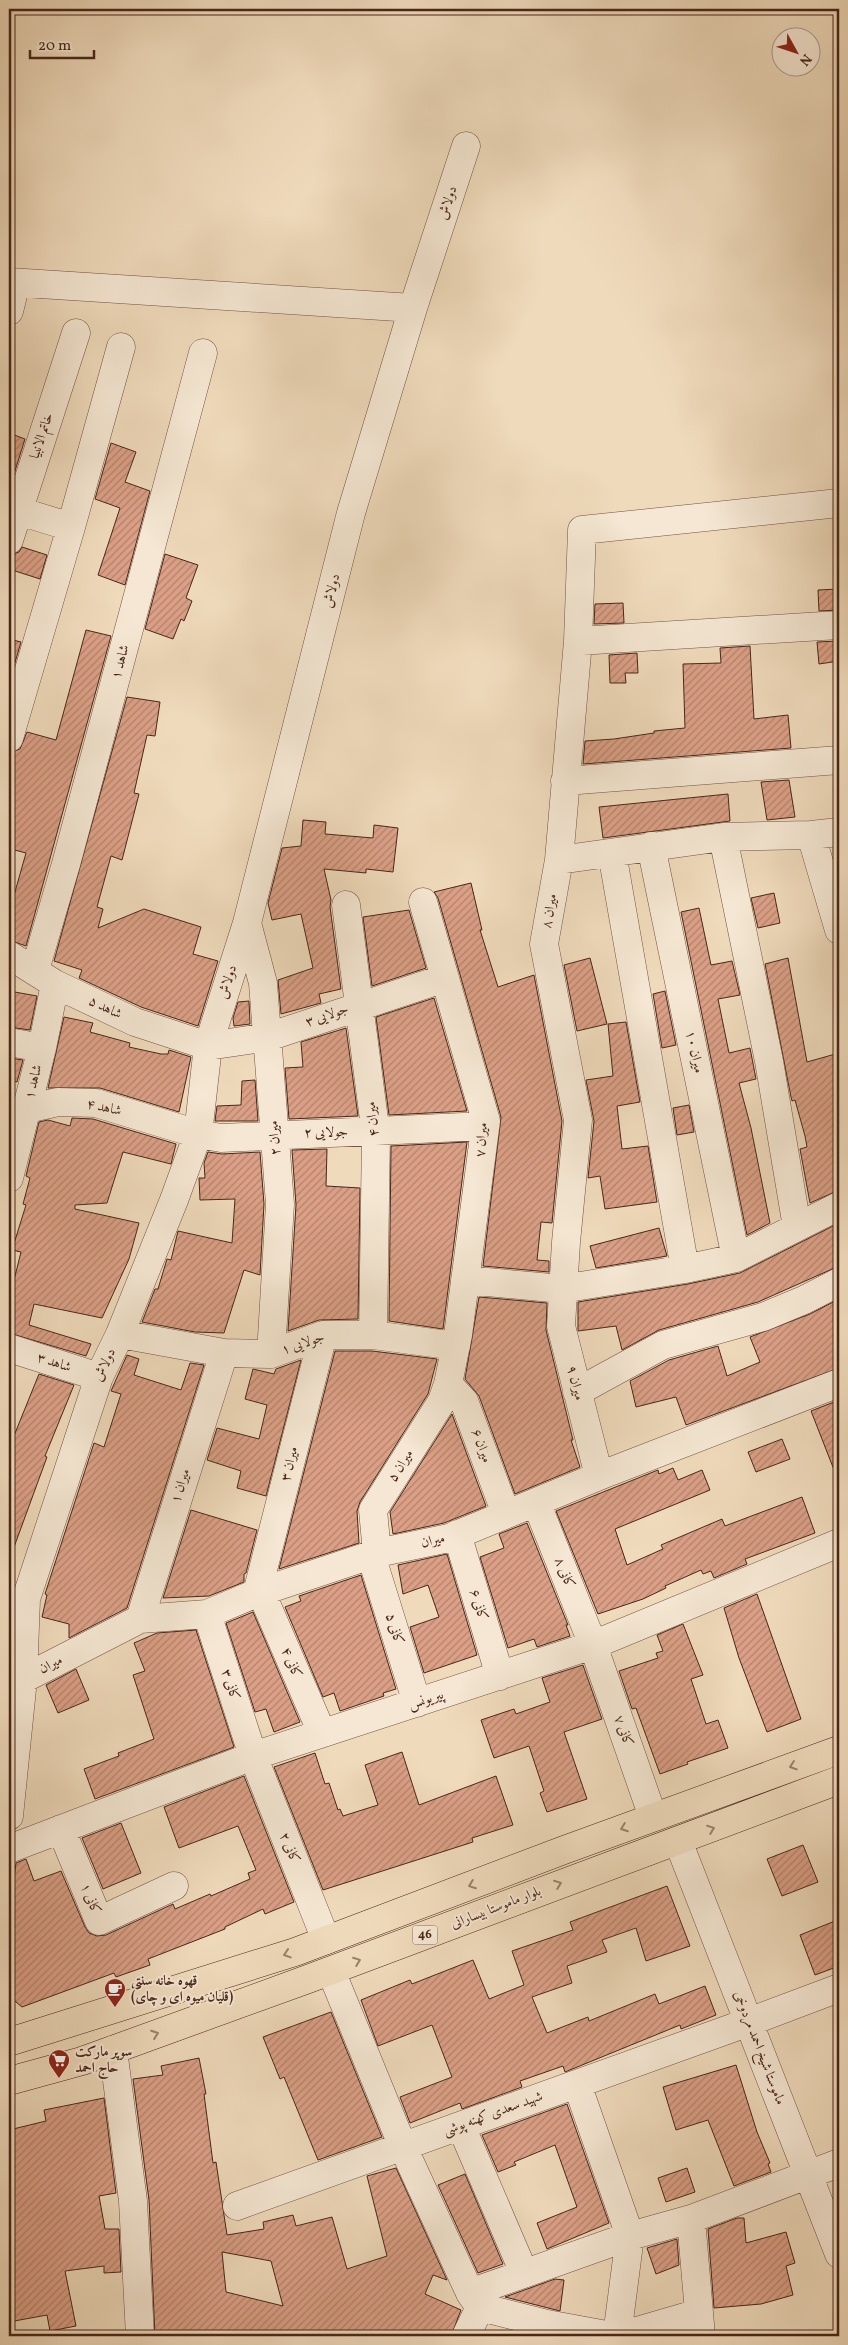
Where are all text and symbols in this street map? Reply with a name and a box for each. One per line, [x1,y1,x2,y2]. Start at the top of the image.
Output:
scale bar [30,28,94,60]
north arrow [770,28,820,78]
text: 20 m [38,36,71,57]
text: N [794,49,815,69]
street label: دولاش [434,184,462,222]
street label: خاتم الانبیا [26,411,60,462]
street label: دولاش [319,572,345,610]
street label: شاهد ۱ [107,643,135,681]
street label: میران ۸ [538,892,562,930]
street label: دولاش [214,963,242,1001]
street label: شاهد ۵ [85,992,125,1024]
street label: جولایی ۳ [303,1000,351,1032]
street label: میران ۱۰ [680,1029,708,1075]
street label: شاهد ۱ [21,1063,47,1101]
street label: شاهد ۴ [85,1095,123,1121]
street label: میران ۴ [362,1101,384,1137]
street label: میران ۲ [264,1120,286,1156]
street label: میران ۷ [471,1122,493,1158]
street label: جولایی ۲ [304,1123,348,1143]
street label: جولایی ۱ [279,1328,327,1360]
street label: دولاش [89,1345,121,1385]
street label: شاهد ۳ [34,1349,74,1377]
street label: میران ۹ [562,1364,588,1402]
street label: میران ۶ [466,1426,496,1466]
street label: میران ۳ [277,1445,303,1483]
street label: میران ۵ [384,1446,418,1486]
street label: میران ۱ [167,1466,195,1506]
street label: میران [419,1529,447,1553]
street label: کانی ۸ [549,1555,579,1591]
street label: کانی ۶ [464,1587,492,1623]
street label: کانی ۵ [380,1611,408,1647]
street label: کانی ۴ [276,1645,306,1681]
street label: میران [36,1651,66,1679]
street label: کانی ۳ [216,1667,244,1703]
street label: پیریونس [406,1685,447,1715]
street label: کانی ۷ [609,1713,637,1749]
one-way arrow [789,1760,798,1770]
one-way arrow [620,1822,629,1832]
one-way arrow [706,1825,715,1835]
street label: کانی ۲ [274,1830,304,1866]
one-way arrow [468,1879,477,1889]
one-way arrow [553,1880,562,1890]
street label: کانی ۱ [75,1881,105,1917]
street label: بلوار ماموستا بیسارانی [448,1882,544,1934]
road number: 46 [412,1926,438,1944]
one-way arrow [284,1949,292,1959]
one-way arrow [352,1957,361,1967]
place label: قهوه خانه سنتی (قلیان میوه ای و چای) [131,1972,234,2007]
cafe icon: قهوه خانه سنتی (قلیان میوه ای و چای) [103,1977,127,2008]
street label: ماموستا شیخ احمد مردوخی [727,1988,790,2108]
one-way arrow [150,2030,159,2040]
place label: سوپر مارکت حاج احمد [75,2043,132,2080]
supermarket icon: سوپر مارکت حاج احمد [47,2048,71,2079]
street label: شهید سعدی کهنه پوشی [440,2087,546,2141]

